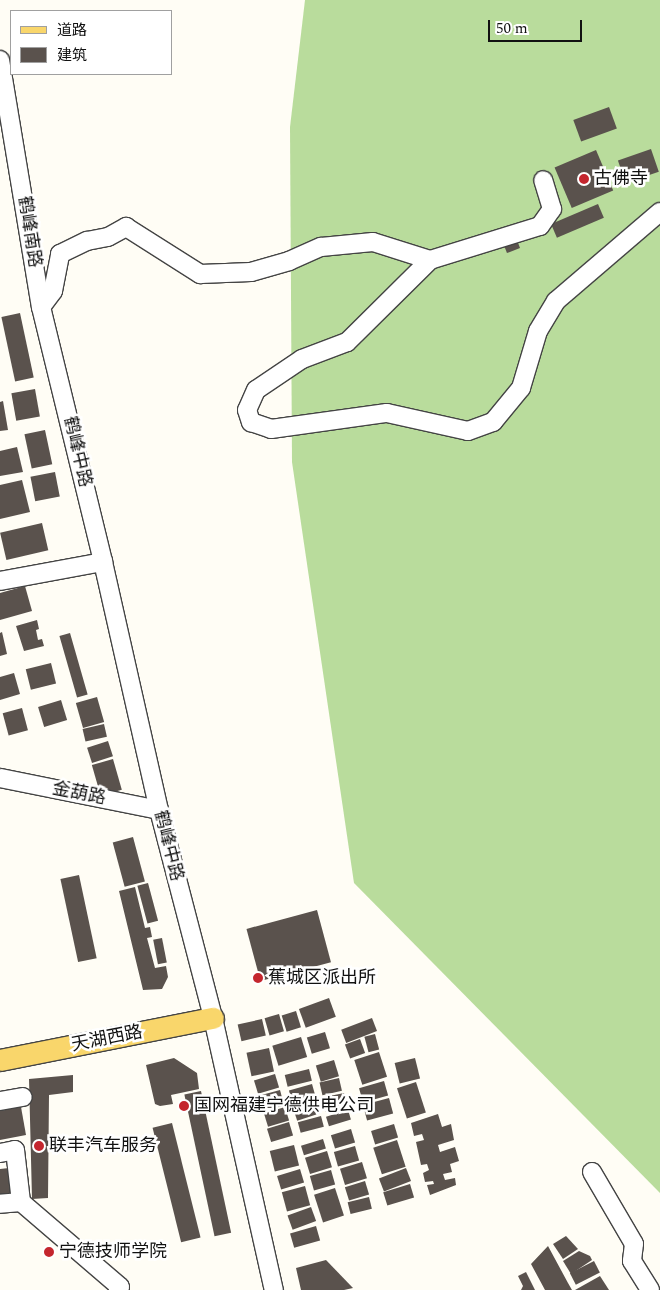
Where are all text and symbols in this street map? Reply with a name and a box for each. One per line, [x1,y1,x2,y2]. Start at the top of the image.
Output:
legend [10,10,172,75]
scale bar [490,10,584,42]
text: 50 m [496,17,528,40]
text: 道路 [57,19,87,42]
text: 建筑 [57,44,87,67]
place label: 古佛寺 [594,168,648,190]
marker: 古佛寺 [578,173,590,185]
street label: 鹤峰南路 [13,195,45,269]
street label: 鹤峰中路 [58,414,96,490]
street label: 金葫路 [50,778,108,810]
street label: 鹤峰中路 [149,808,187,884]
place label: 蕉城区派出所 [268,967,376,989]
marker: 蕉城区派出所 [252,972,264,984]
street label: 天湖西路 [70,1022,144,1056]
place label: 国网福建宁德供电公司 [194,1095,374,1117]
marker: 国网福建宁德供电公司 [178,1100,190,1112]
place label: 联丰汽车服务 [49,1135,157,1157]
marker: 联丰汽车服务 [33,1140,45,1152]
place label: 宁德技师学院 [59,1241,167,1263]
marker: 宁德技师学院 [43,1246,55,1258]

